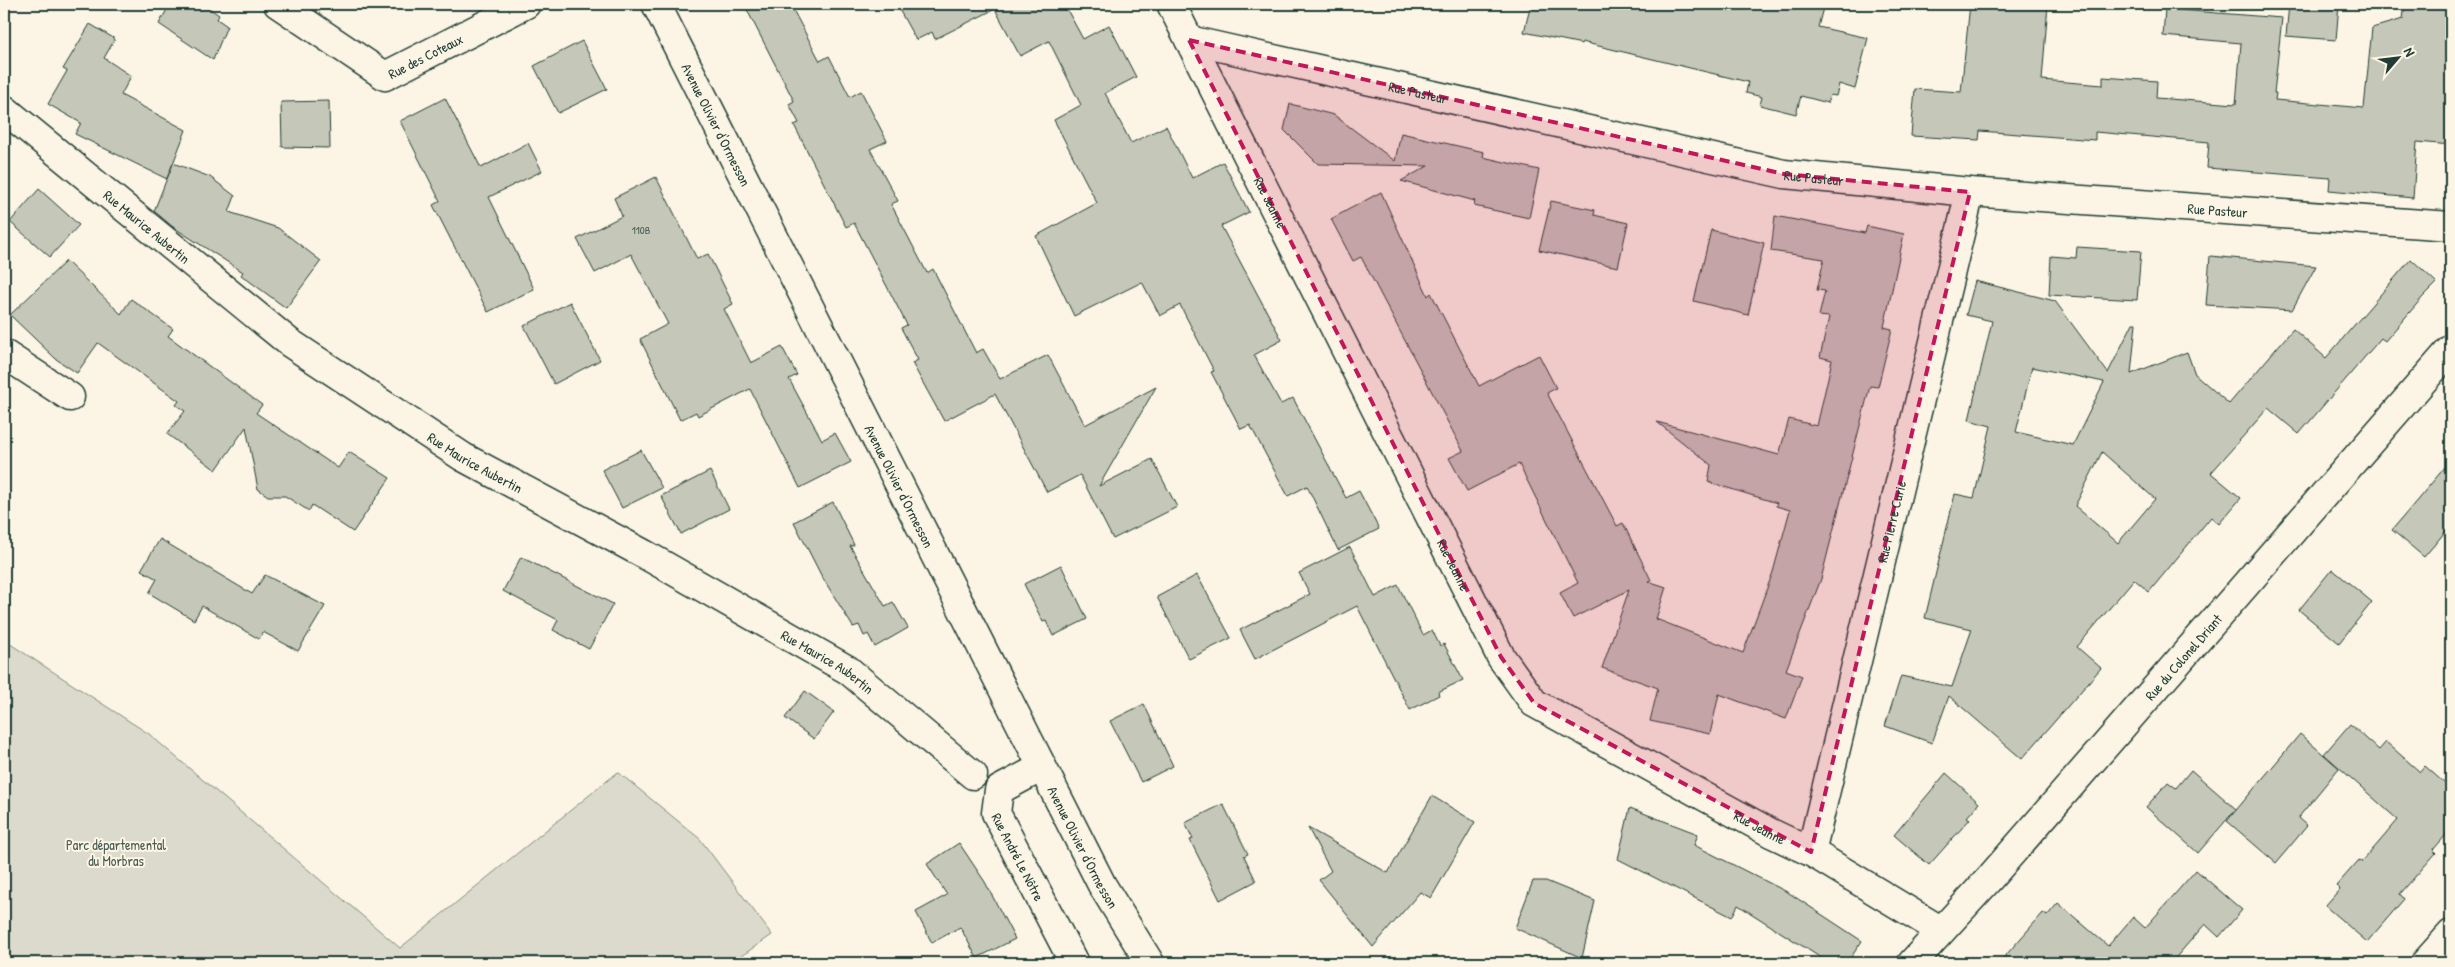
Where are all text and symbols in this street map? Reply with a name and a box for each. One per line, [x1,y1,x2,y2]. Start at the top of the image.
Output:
street label: Rue des Coteaux [384,29,466,83]
north arrow [2372,32,2422,82]
text: N [2400,44,2420,60]
street label: Avenue Olivier d'Ormesson [678,60,756,189]
street label: Rue Pasteur [1387,76,1450,108]
street label: Rue Pasteur [1783,165,1845,189]
street label: Rue Jeanne [1250,173,1292,231]
street label: Rue Maurice Aubertin [100,185,194,267]
street label: Rue Pasteur [2187,198,2249,221]
house number: 110B [632,223,651,237]
street label: Avenue Olivier d'Ormesson [861,421,939,550]
street label: Rue Maurice Aubertin [424,427,526,497]
street label: Rue Pierre Curie [1872,478,1910,564]
street label: Rue Jeanne [1433,536,1475,594]
street label: Rue du Colonel Driant [2140,609,2226,704]
street label: Rue Maurice Aubertin [778,625,878,698]
street label: Avenue Olivier d'Ormesson [1044,782,1123,911]
street label: Rue Jeanne [1731,805,1789,848]
street label: Rue André Le Nôtre [988,809,1050,904]
park label: Parc départemental du Morbras [66,835,166,870]

